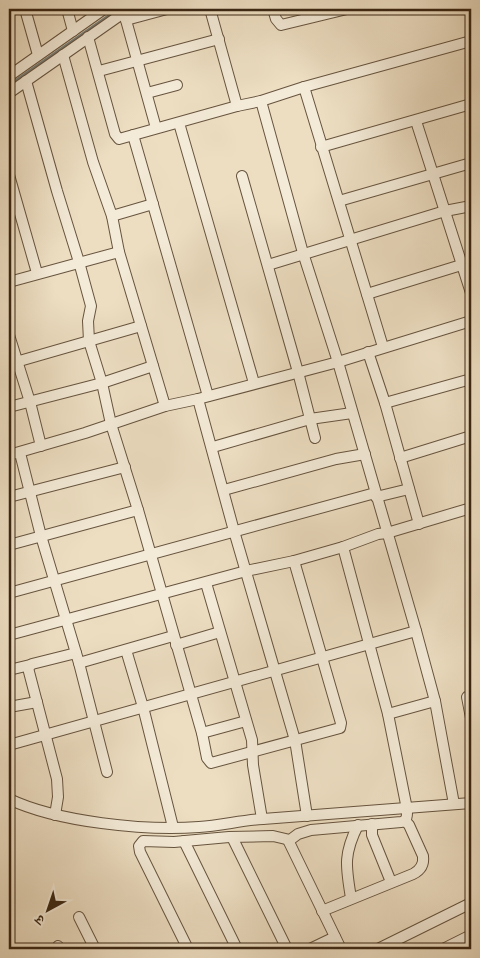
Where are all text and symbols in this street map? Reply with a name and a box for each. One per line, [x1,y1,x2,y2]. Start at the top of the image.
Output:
north arrow [22,886,72,936]
text: उ [31,909,50,929]

